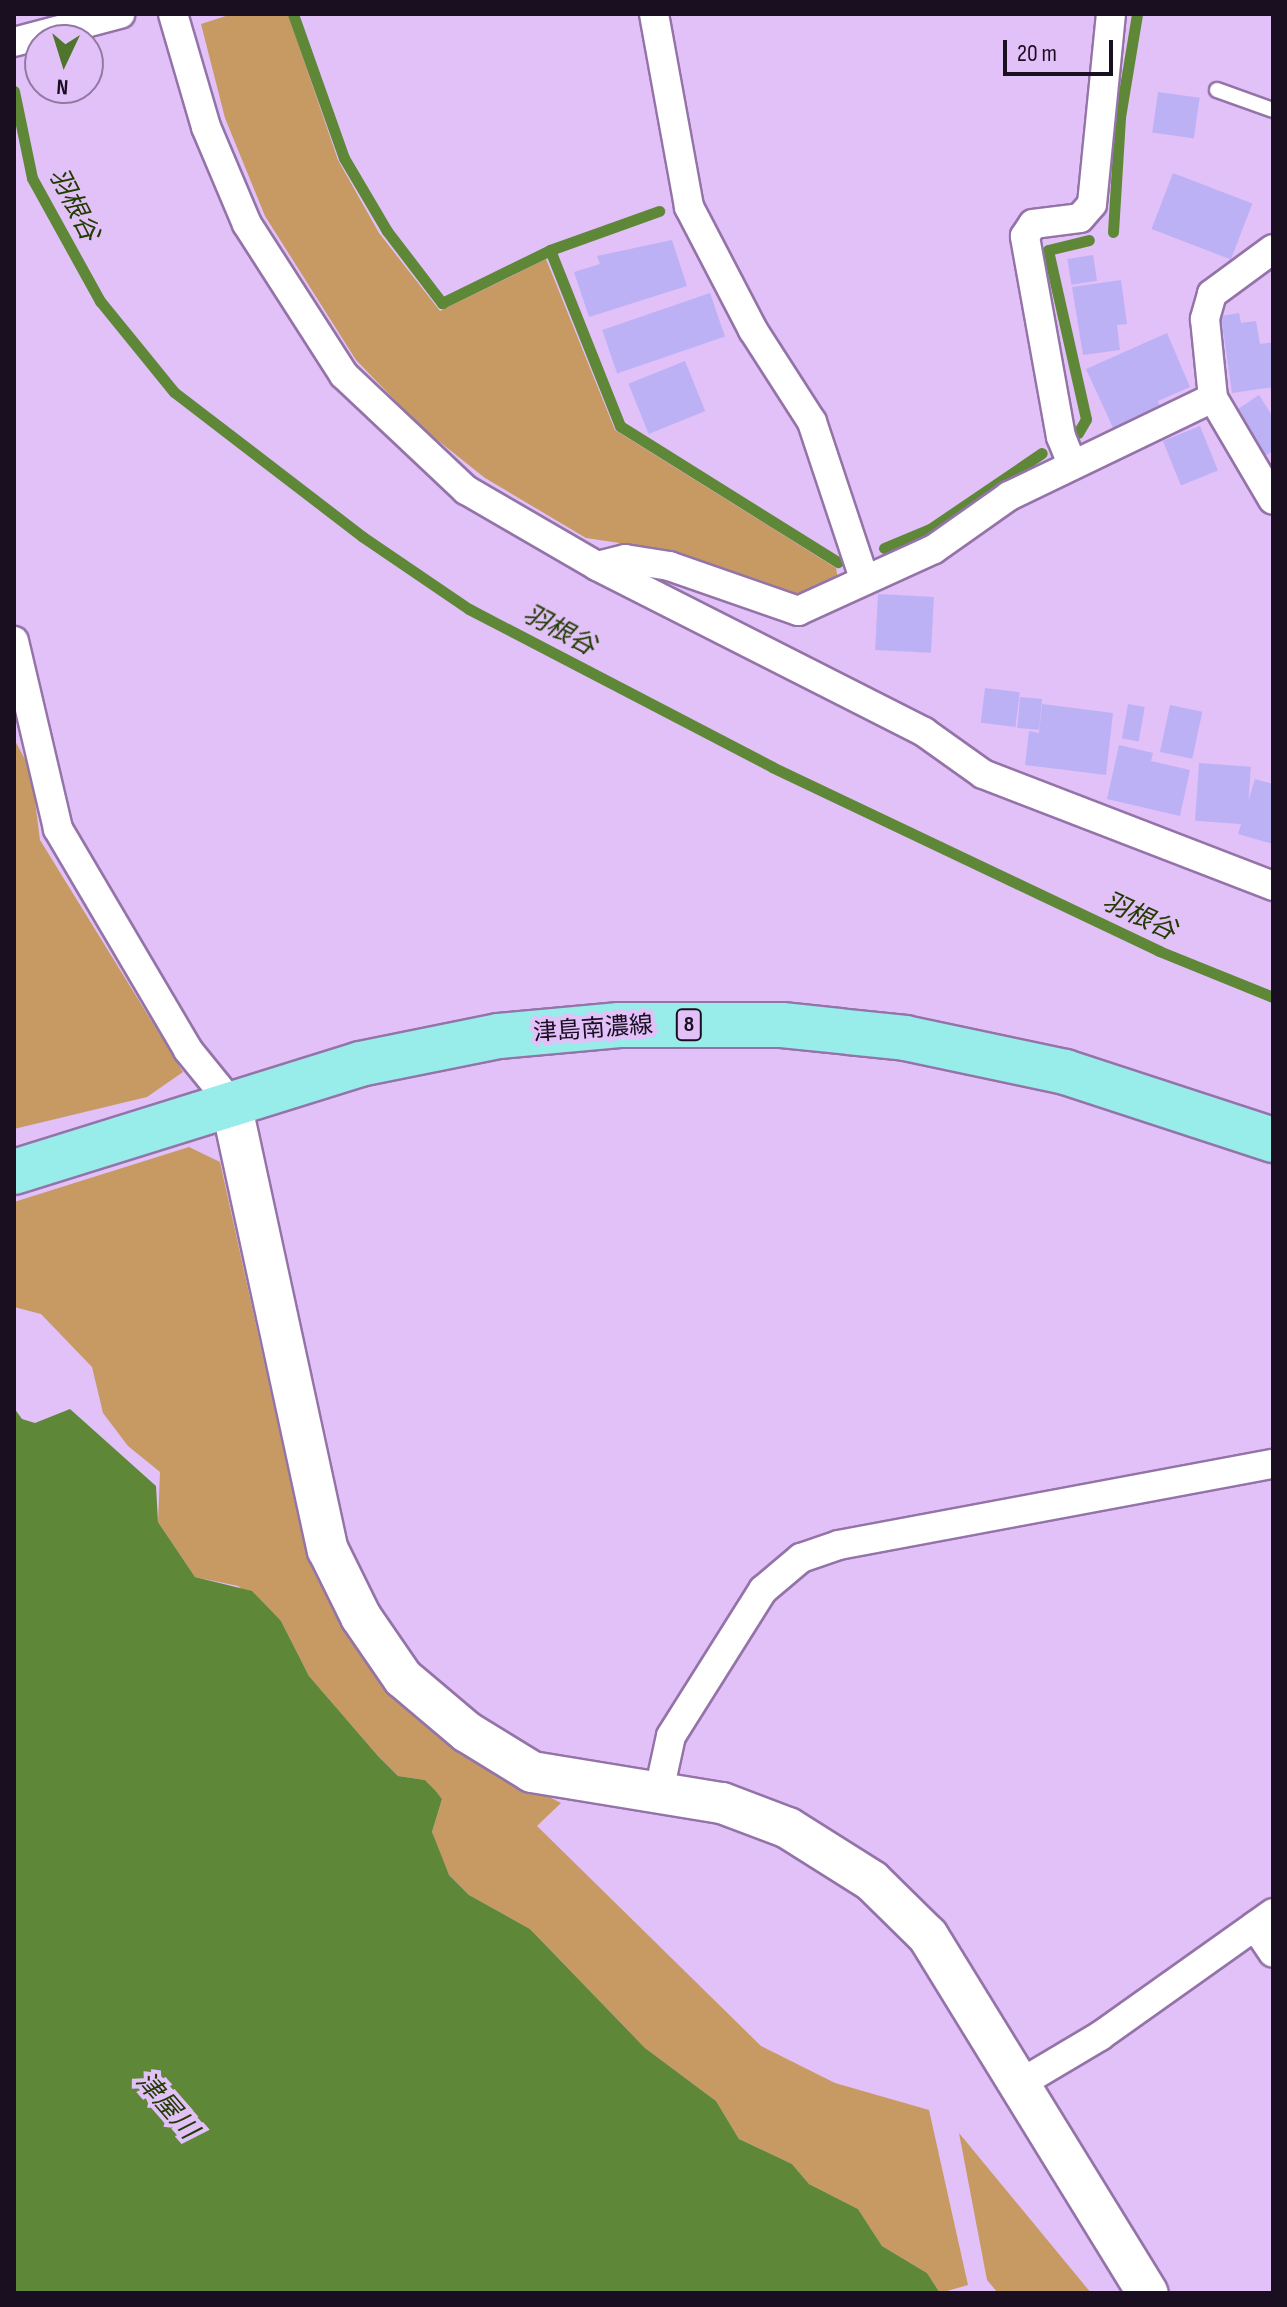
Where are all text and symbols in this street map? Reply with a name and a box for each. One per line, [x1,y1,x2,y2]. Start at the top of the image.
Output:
north arrow [24,24,104,104]
scale bar [1007,24,1117,74]
text: 20 m [1017,39,1057,68]
text: N [56,73,69,100]
water label: 羽根谷 [41,163,105,247]
water label: 羽根谷 [517,599,601,663]
water label: 羽根谷 [1097,886,1181,948]
road number: 8 [675,1007,703,1043]
street label: 津島南濃線 [532,1010,654,1048]
water label: 津屋川 [129,2066,203,2146]

